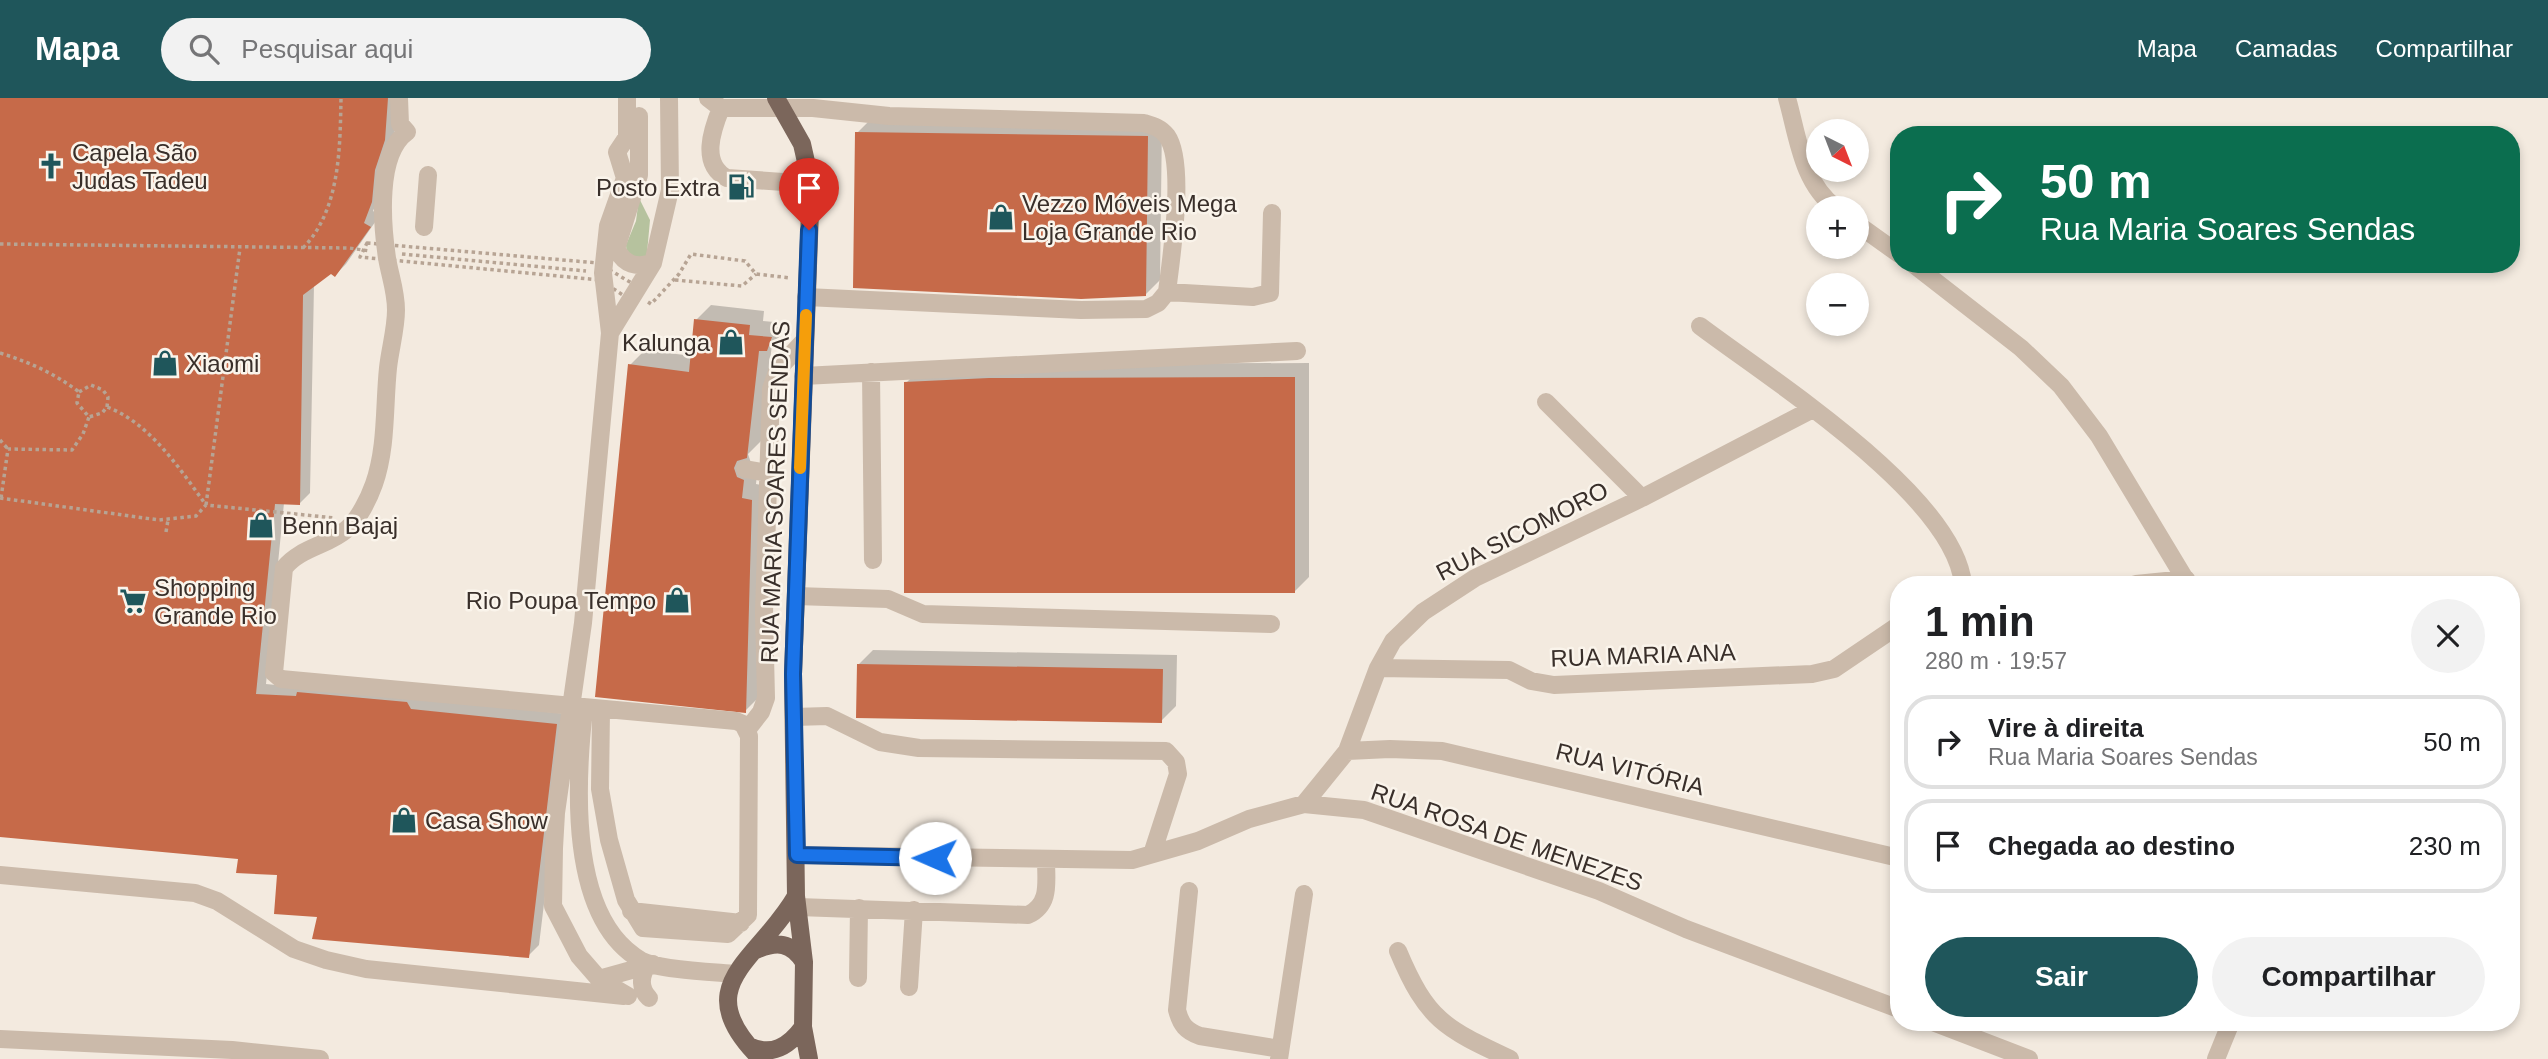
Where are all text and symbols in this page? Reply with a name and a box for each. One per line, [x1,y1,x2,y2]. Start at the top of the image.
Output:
search box [161,18,651,81]
text: Mapa [35,30,119,67]
icon: search [185,30,223,68]
text: Pesquisar aqui [241,34,413,64]
text: Mapa [2137,35,2197,62]
text: Camadas [2235,35,2338,62]
text: Compartilhar [2376,35,2513,62]
north arrow [1806,119,1869,182]
map controls [1806,119,1869,336]
place label: Capela São Judas Tadeu [72,139,208,194]
church icon: Capela São Judas Tadeu [36,151,66,181]
icon: right [1925,154,2016,245]
text: 50 m [2040,154,2152,208]
pin [779,158,839,230]
icon: arrive [790,169,828,207]
fuel station icon: Posto Extra [726,172,756,202]
place label: Posto Extra [596,174,721,201]
place label: Vezzo Móveis Mega Loja Grande Rio [1022,190,1237,245]
button: + [1806,196,1869,259]
shop icon: Vezzo Móveis Mega Loja Grande Rio [986,202,1016,232]
text: Rua Maria Soares Sendas [2040,211,2415,247]
button: − [1806,273,1869,336]
street label: RUA MARIA SOARES SENDAS [756,320,794,664]
shop icon: Kalunga [716,327,746,357]
place label: Kalunga [622,329,711,356]
shop icon: Xiaomi [150,348,180,378]
place label: Xiaomi [186,350,259,377]
street label: RUA SICOMORO [1432,476,1612,586]
shop icon: Benn Bajaj [246,510,276,540]
place label: Benn Bajaj [282,512,398,539]
place label: Shopping Grande Rio [154,574,277,629]
shop icon: Rio Poupa Tempo [662,585,692,615]
supermarket icon: Shopping Grande Rio [118,586,148,616]
place label: Rio Poupa Tempo [466,587,656,614]
text: 1 min [1925,598,2035,645]
button: close [2411,599,2485,673]
street label: RUA MARIA ANA [1550,638,1736,672]
text: 280 m · 19:57 [1925,648,2067,674]
text: Vire à direita [1988,713,2144,743]
icon: right [1929,723,1967,761]
text: 50 m [2423,727,2481,757]
street label: RUA VITÓRIA [1553,738,1707,800]
text: Rua Maria Soares Sendas [1988,744,2258,770]
street label: RUA ROSA DE MENEZES [1368,778,1646,896]
shop icon: Casa Show [389,805,419,835]
place label: Casa Show [425,807,548,834]
position arrow [898,821,972,895]
icon: arrive [1929,827,1967,865]
text: Chegada ao destino [1988,831,2235,861]
text: 230 m [2409,831,2481,861]
button: Sair [1925,937,2198,1017]
button: Compartilhar [2212,937,2485,1017]

